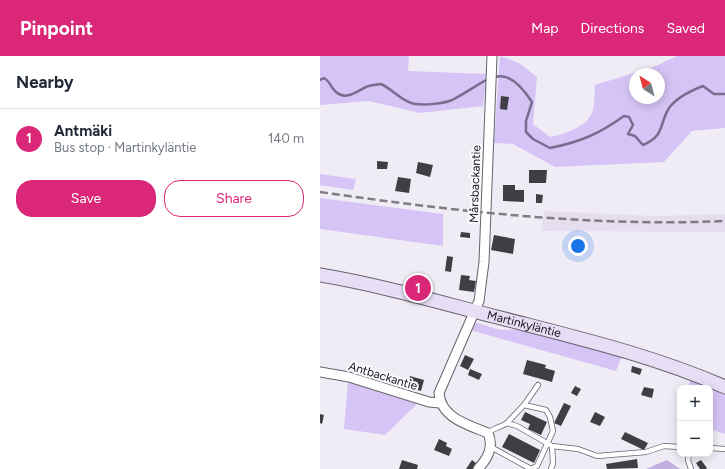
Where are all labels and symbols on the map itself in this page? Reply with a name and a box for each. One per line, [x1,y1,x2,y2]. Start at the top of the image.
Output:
north arrow [629,68,665,104]
street label: Mårsbackantie [467,144,483,223]
your location [568,236,588,256]
pin: 1 [405,273,431,303]
street label: Martinkyläntie [486,308,563,340]
street label: Antbackantie [347,359,420,393]

